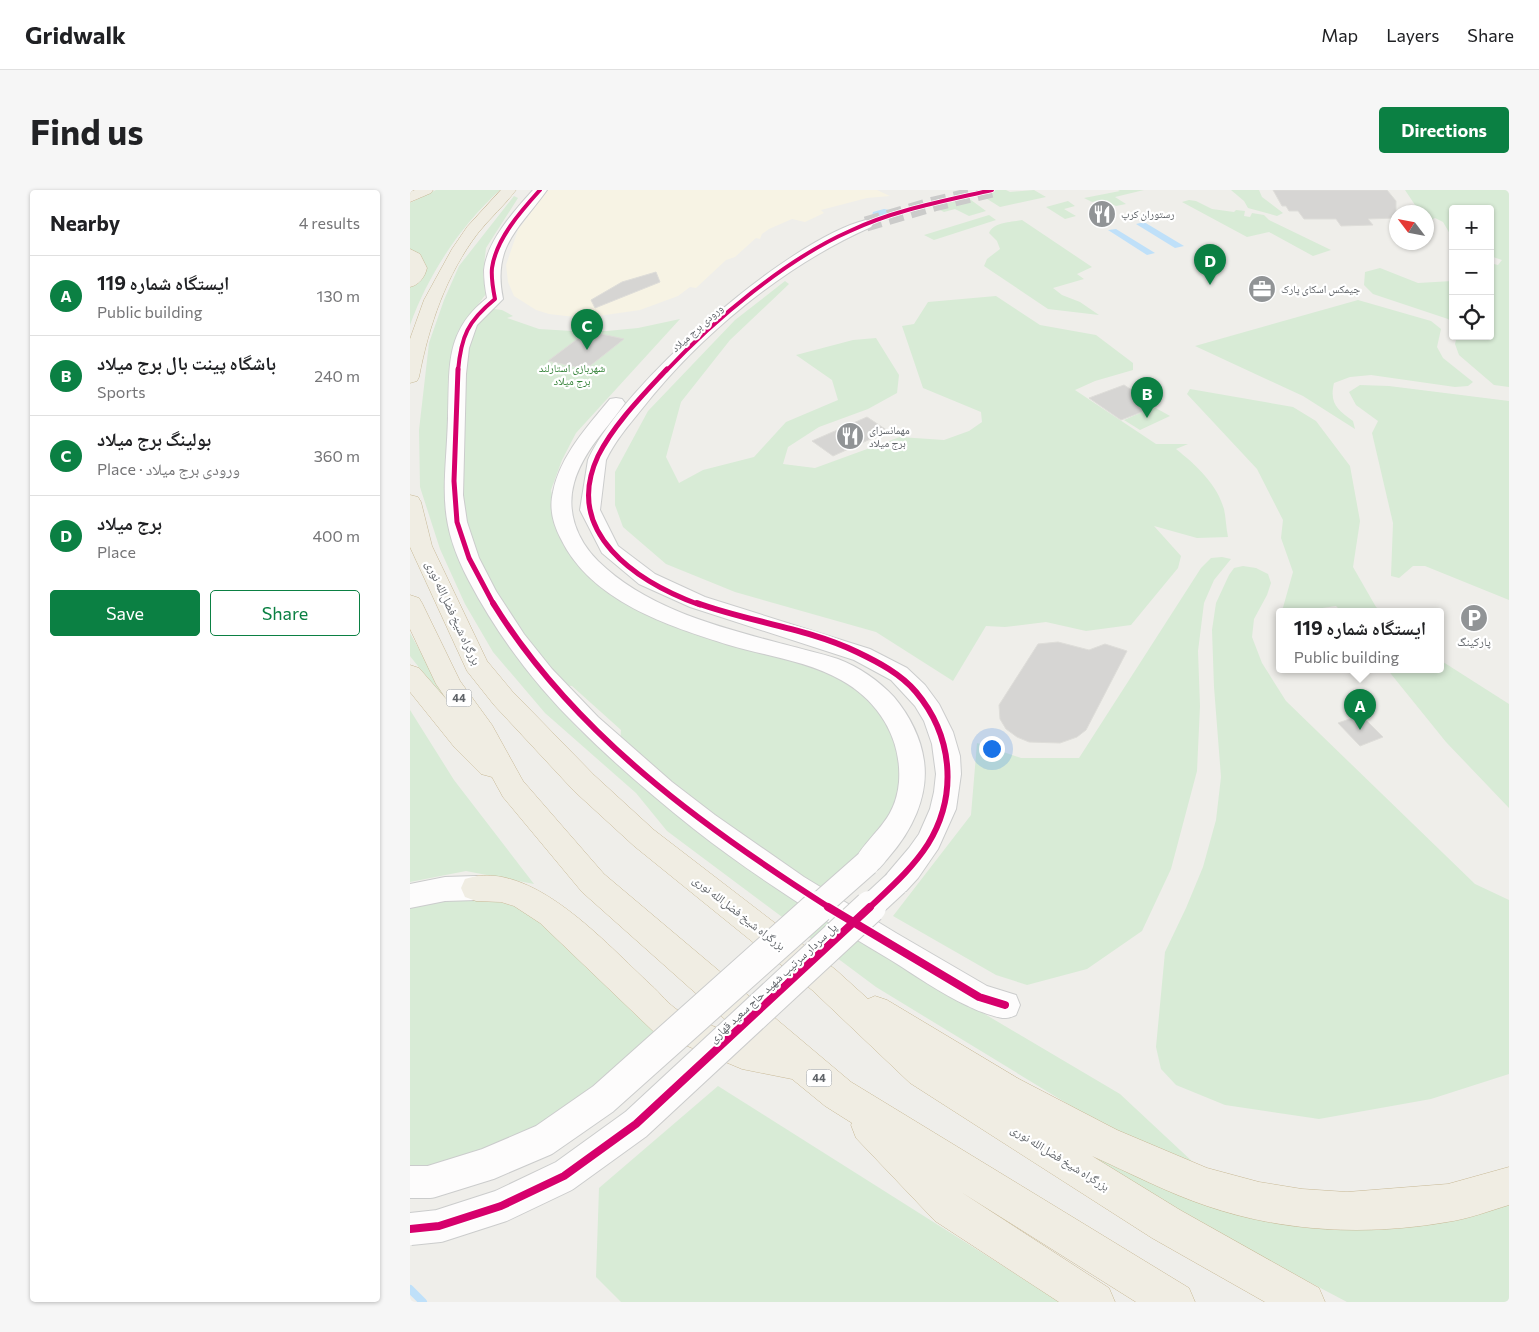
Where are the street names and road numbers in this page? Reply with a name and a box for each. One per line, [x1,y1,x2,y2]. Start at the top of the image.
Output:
street label: ورودی برج میلاد [668,301,726,355]
street label: بزرگراه شیخ فضل‌الله نوری [422,558,484,668]
road number: 44 [446,689,472,706]
street label: بزرگراه شیخ فضل‌الله نوری [690,872,789,954]
street label: پل سردار سرتیپ شهید حاج سعید قهاری [706,919,840,1046]
road number: 44 [806,1070,832,1086]
street label: بزرگراه شیخ فضل‌الله نوری [1008,1121,1112,1194]

